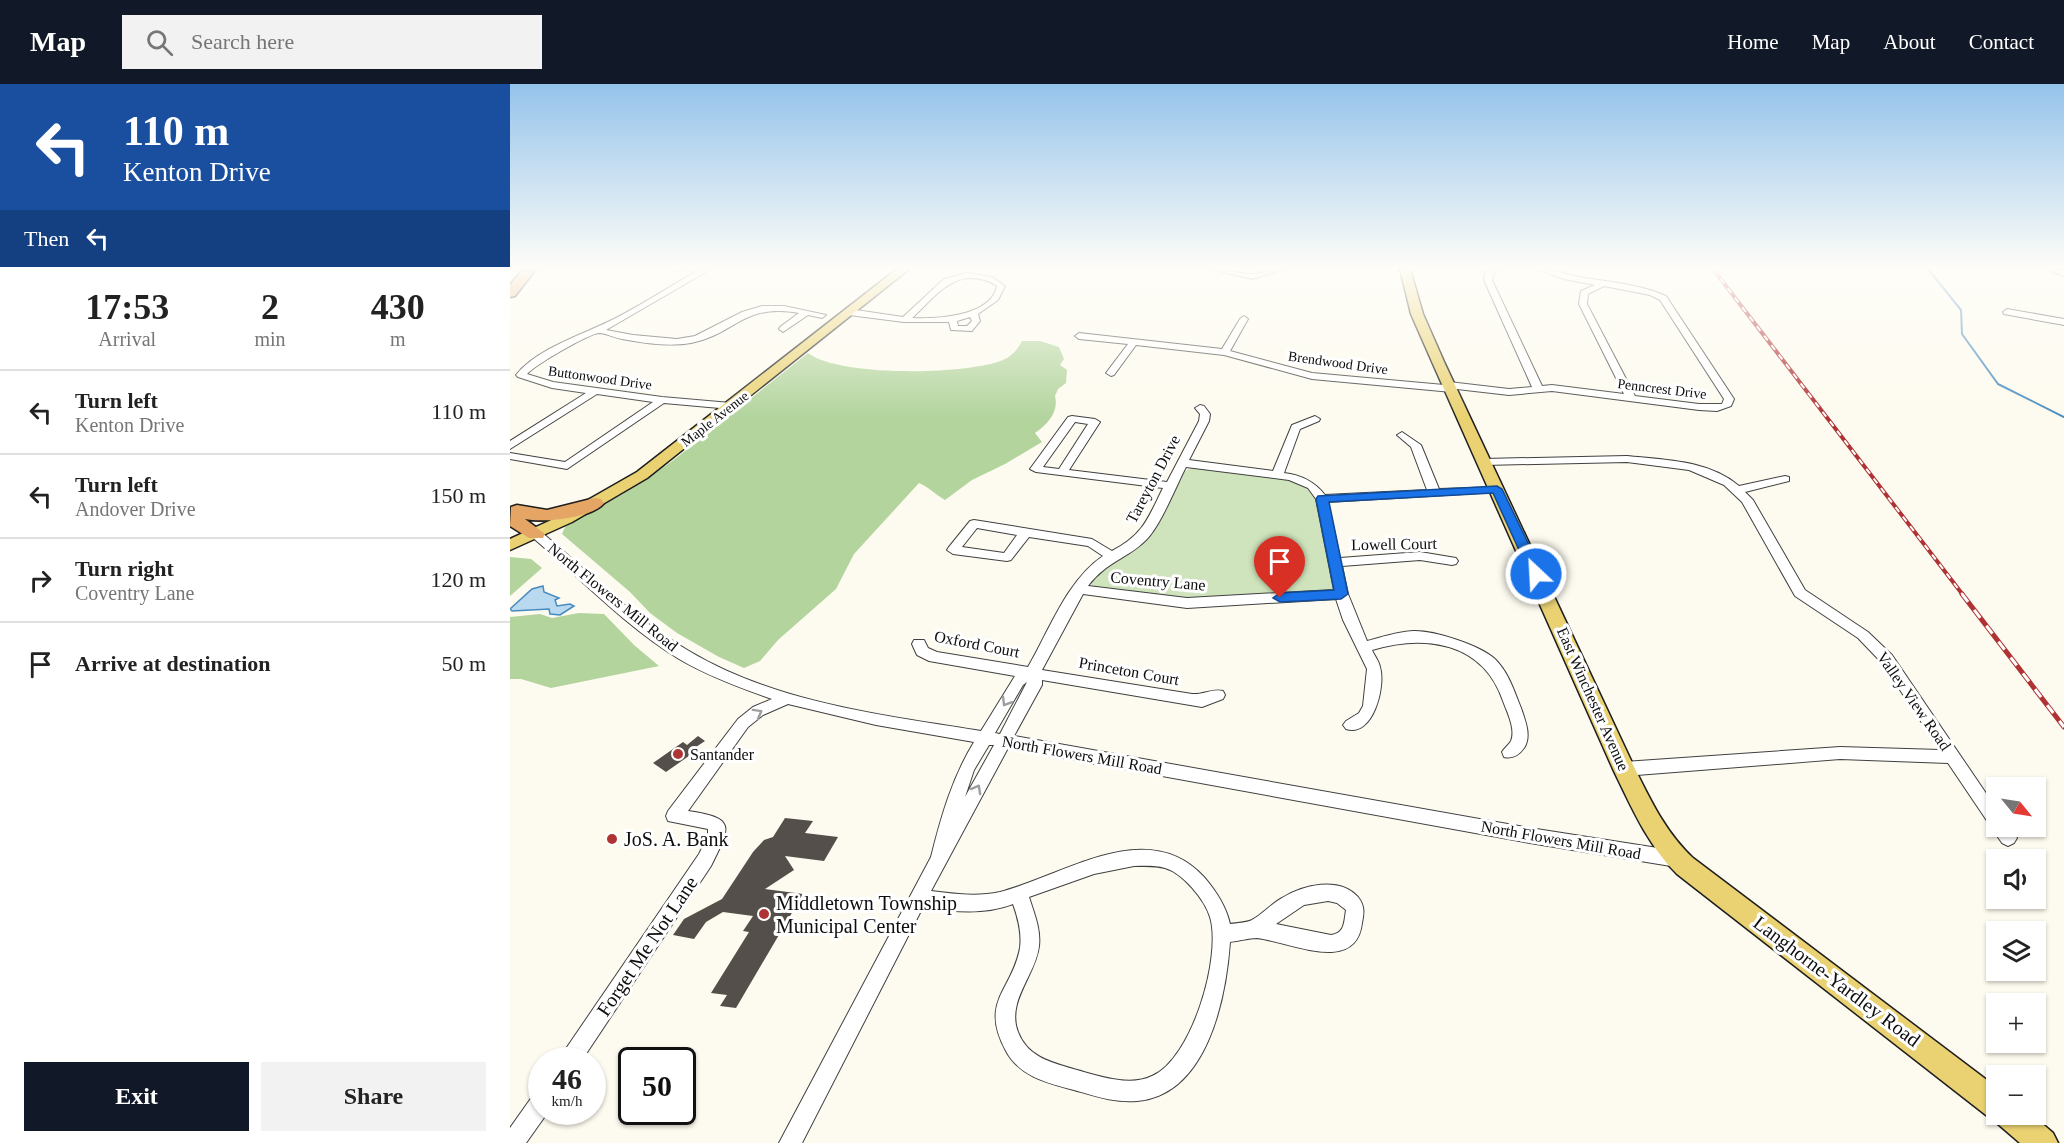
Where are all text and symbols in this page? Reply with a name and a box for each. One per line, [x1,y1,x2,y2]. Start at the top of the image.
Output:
search box [122,15,542,69]
text: Map [30,26,86,57]
icon: search [143,26,176,59]
text: Search here [191,29,294,54]
text: Home [1727,30,1779,54]
text: Map [1812,30,1850,54]
text: About [1883,30,1936,54]
text: Contact [1969,30,2034,54]
icon: left [24,108,102,186]
text: 110 m [123,108,229,154]
text: Kenton Drive [123,157,271,187]
icon: left [81,222,114,255]
text: Then [24,226,69,251]
text: 17:53 [85,287,169,327]
text: 2 [261,287,279,327]
text: 430 [371,287,425,327]
text: Arrival [98,328,156,350]
text: min [254,328,286,350]
text: m [390,328,406,350]
street label: Brendwood Drive [1287,349,1389,377]
street label: Buttonwood Drive [547,363,653,393]
street label: Penncrest Drive [1617,376,1707,402]
text: Turn left [75,388,158,413]
street label: Maple Avenue [678,388,752,450]
icon: left [24,396,57,429]
text: 110 m [431,399,486,424]
text: Kenton Drive [75,414,184,436]
street label: Tareyton Drive [1123,432,1184,526]
text: Turn left [75,472,158,497]
icon: left [24,480,57,513]
text: 150 m [430,483,486,508]
text: Andover Drive [75,498,196,520]
street label: Lowell Court [1351,535,1438,553]
pin [1254,536,1305,598]
street label: North Flowers Mill Road [545,539,681,655]
position arrow [1504,542,1568,606]
icon: arrive [1263,545,1296,578]
text: Turn right [75,556,174,581]
icon: right [24,564,57,597]
text: 120 m [430,567,486,592]
street label: Coventry Lane [1110,568,1206,595]
text: Coventry Lane [75,582,194,604]
street label: East Winchester Avenue [1554,625,1632,773]
street label: Oxford Court [933,627,1022,661]
icon: arrive [24,648,57,681]
street label: Valley View Road [1873,649,1954,754]
text: Arrive at destination [75,651,271,676]
text: 50 m [441,651,486,676]
street label: Princeton Court [1077,654,1181,688]
one-way arrow [1001,696,1013,706]
one-way arrow [751,709,762,720]
street label: North Flowers Mill Road [1001,733,1163,777]
place label: Santander [690,746,755,763]
marker: Santander [671,747,685,761]
north arrow [1986,777,2046,837]
map controls [1986,777,2046,1125]
one-way arrow [970,785,981,796]
street label: North Flowers Mill Road [1480,818,1642,862]
place label: JoS. A. Bank [624,828,728,850]
marker: JoS. A. Bank [605,832,619,846]
button: sound [1986,849,2046,909]
street label: Forget Me Not Lane [592,872,703,1020]
place label: Middletown Township Municipal Center [776,892,957,938]
marker: Middletown Township Municipal Center [757,907,771,921]
street label: Langhorne-Yardley Road [1749,911,1925,1052]
button: layers [1986,921,2046,981]
button: + [1986,993,2046,1053]
speed limit sign: 50 [618,1047,696,1125]
button: Exit [24,1062,249,1131]
button: Share [261,1062,486,1131]
text: 46 [552,1062,582,1095]
button: − [1986,1065,2046,1125]
text: km/h [552,1093,582,1109]

